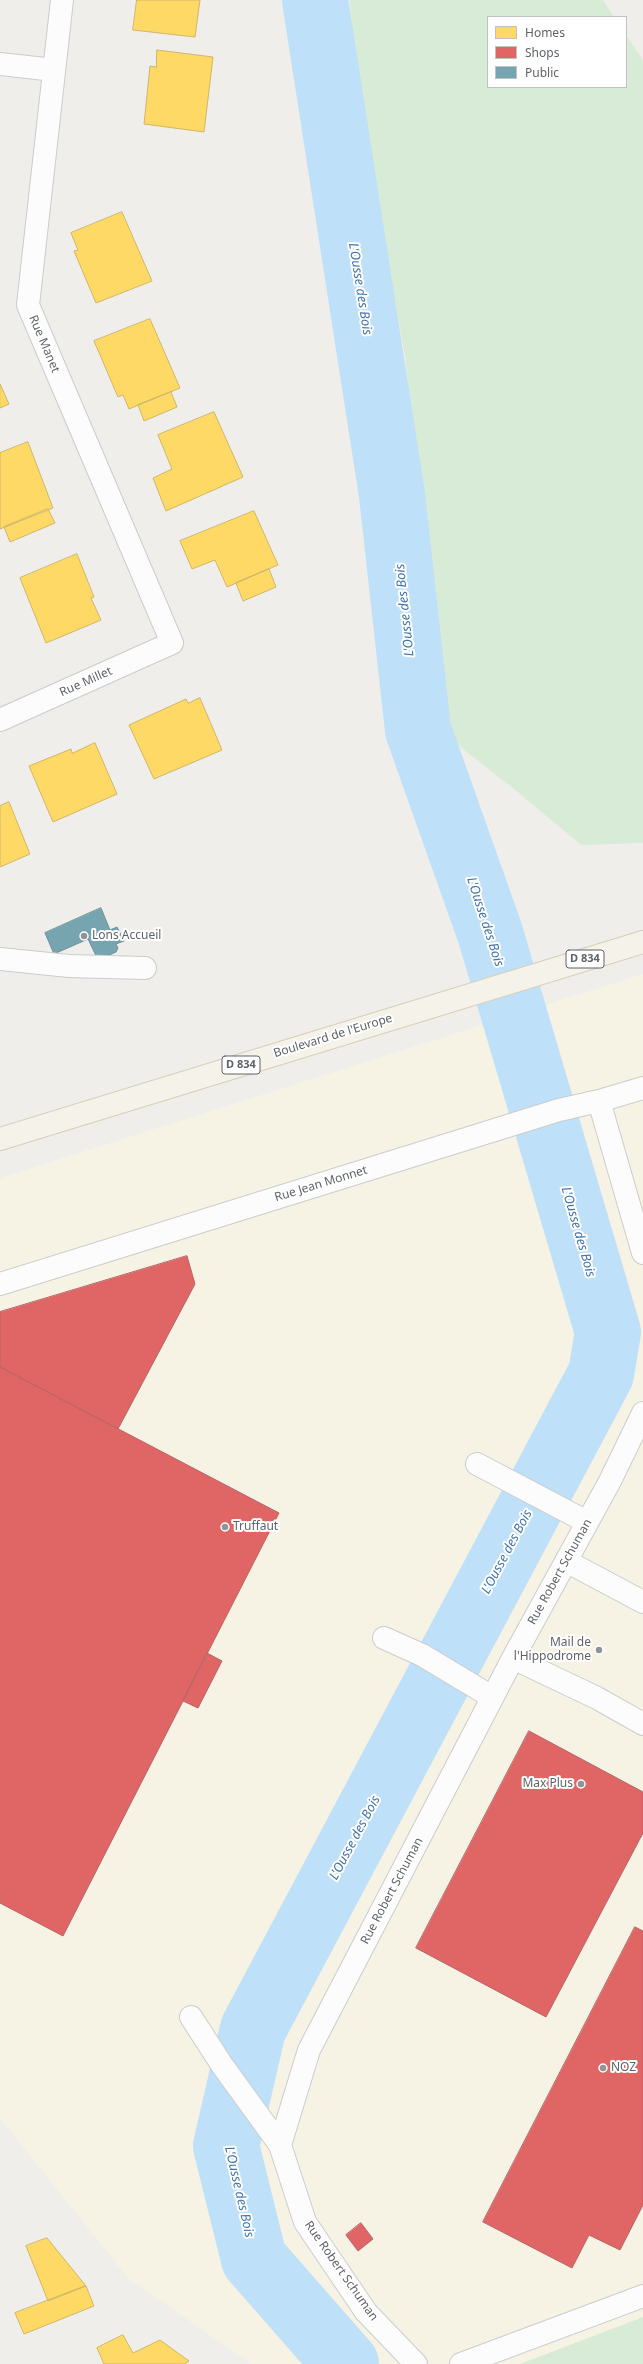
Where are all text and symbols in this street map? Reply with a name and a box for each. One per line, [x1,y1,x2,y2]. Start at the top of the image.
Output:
legend [487,16,627,88]
text: Homes [525,24,565,41]
text: Shops [525,44,559,61]
text: Public [525,64,559,81]
water label: L'Ousse des Bois [345,242,375,336]
street label: Rue Manet [25,313,63,375]
water label: L'Ousse des Bois [392,563,418,657]
street label: Rue Millet [57,664,115,700]
water label: L'Ousse des Bois [463,875,507,969]
place label: Lons Accueil [92,929,161,943]
marker: Lons Accueil [79,931,89,941]
road number: D 834 [566,950,604,968]
street label: Boulevard de l'Europe [272,1011,394,1061]
road number: D 834 [222,1056,260,1074]
street label: Rue Jean Monnet [273,1163,369,1205]
water label: L'Ousse des Bois [558,1185,598,1279]
water label: L'Ousse des Bois [478,1507,536,1597]
street label: Rue Robert Schuman [525,1517,595,1627]
place label: Truffaut [233,1520,278,1534]
marker: Truffaut [220,1522,230,1532]
place label: Mail de l'Hippodrome [514,1636,591,1664]
marker: Mail de l'Hippodrome [594,1645,604,1655]
place label: Max Plus [522,1777,573,1791]
marker: Max Plus [576,1779,586,1789]
water label: L'Ousse des Bois [326,1793,384,1883]
street label: Rue Robert Schuman [358,1835,426,1947]
place label: NOZ [611,2061,636,2075]
marker: NOZ [598,2063,608,2073]
water label: L'Ousse des Bois [221,2145,257,2239]
street label: Rue Robert Schuman [301,2218,381,2324]

